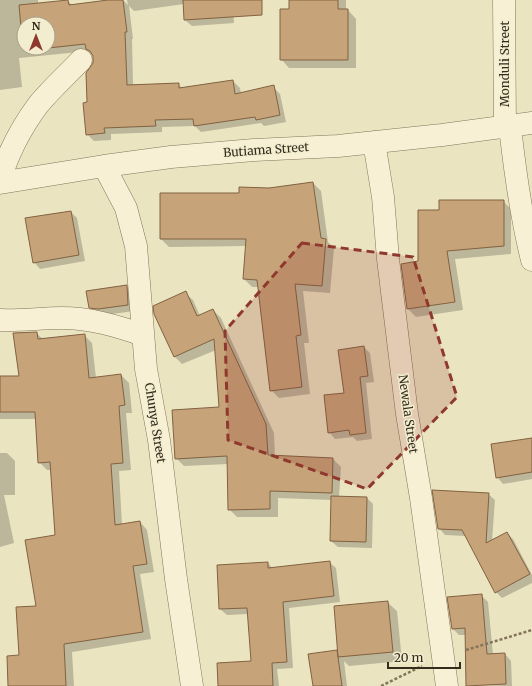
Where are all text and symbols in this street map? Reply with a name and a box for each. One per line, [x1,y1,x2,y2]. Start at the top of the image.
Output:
north arrow [16,16,56,56]
text: N [32,19,41,33]
street label: Monduli Street [497,21,512,107]
street label: Butiama Street [223,139,310,160]
street label: Newala Street [396,374,421,455]
street label: Chunya Street [142,382,169,464]
scale bar [388,644,460,670]
text: 20 m [394,650,423,665]

